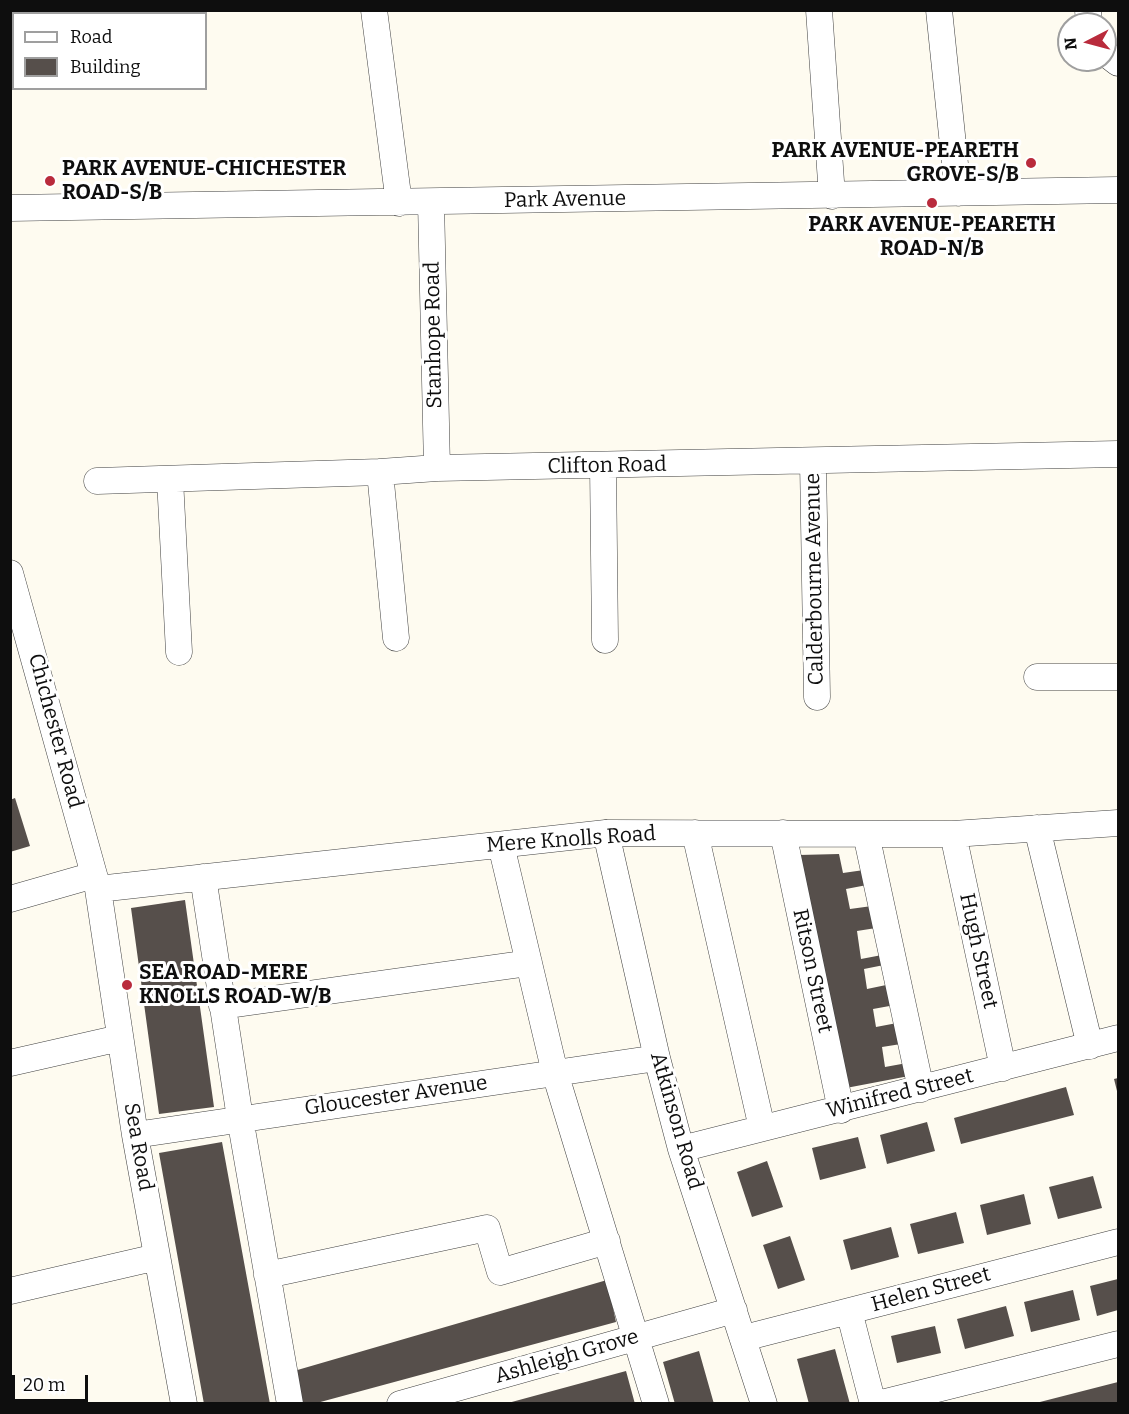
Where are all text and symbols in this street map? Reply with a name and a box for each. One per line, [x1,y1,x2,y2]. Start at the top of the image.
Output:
legend [12,12,207,90]
north arrow [1057,12,1117,72]
text: Road [70,26,112,48]
text: N [1060,37,1081,51]
text: Building [70,56,141,78]
place label: PARK AVENUE-PEARETH GROVE-S/B [771,138,1019,188]
place label: PARK AVENUE-CHICHESTER ROAD-S/B [62,156,346,206]
marker: PARK AVENUE-PEARETH GROVE-S/B [1024,156,1038,170]
marker: PARK AVENUE-CHICHESTER ROAD-S/B [43,174,57,188]
street label: Park Avenue [504,186,626,214]
marker: PARK AVENUE-PEARETH ROAD-N/B [925,196,939,210]
place label: PARK AVENUE-PEARETH ROAD-N/B [808,212,1056,262]
street label: Stanhope Road [420,261,448,409]
street label: Clifton Road [547,452,667,480]
street label: Calderbourne Avenue [801,473,829,685]
street label: Chichester Road [22,651,88,811]
street label: Mere Knolls Road [485,822,657,858]
street label: Hugh Street [953,891,1003,1011]
street label: Ritson Street [787,907,837,1035]
place label: SEA ROAD-MERE KNOLLS ROAD-W/B [139,960,331,1010]
marker: SEA ROAD-MERE KNOLLS ROAD-W/B [120,978,134,992]
street label: Atkinson Road [644,1049,708,1193]
street label: Winifred Street [824,1064,976,1124]
street label: Gloucester Avenue [303,1071,489,1121]
street label: Sea Road [118,1101,158,1193]
street label: Helen Street [869,1262,993,1318]
street label: Ashleigh Grove [492,1324,642,1390]
scale bar [15,1363,92,1401]
text: 20 m [23,1374,65,1396]

